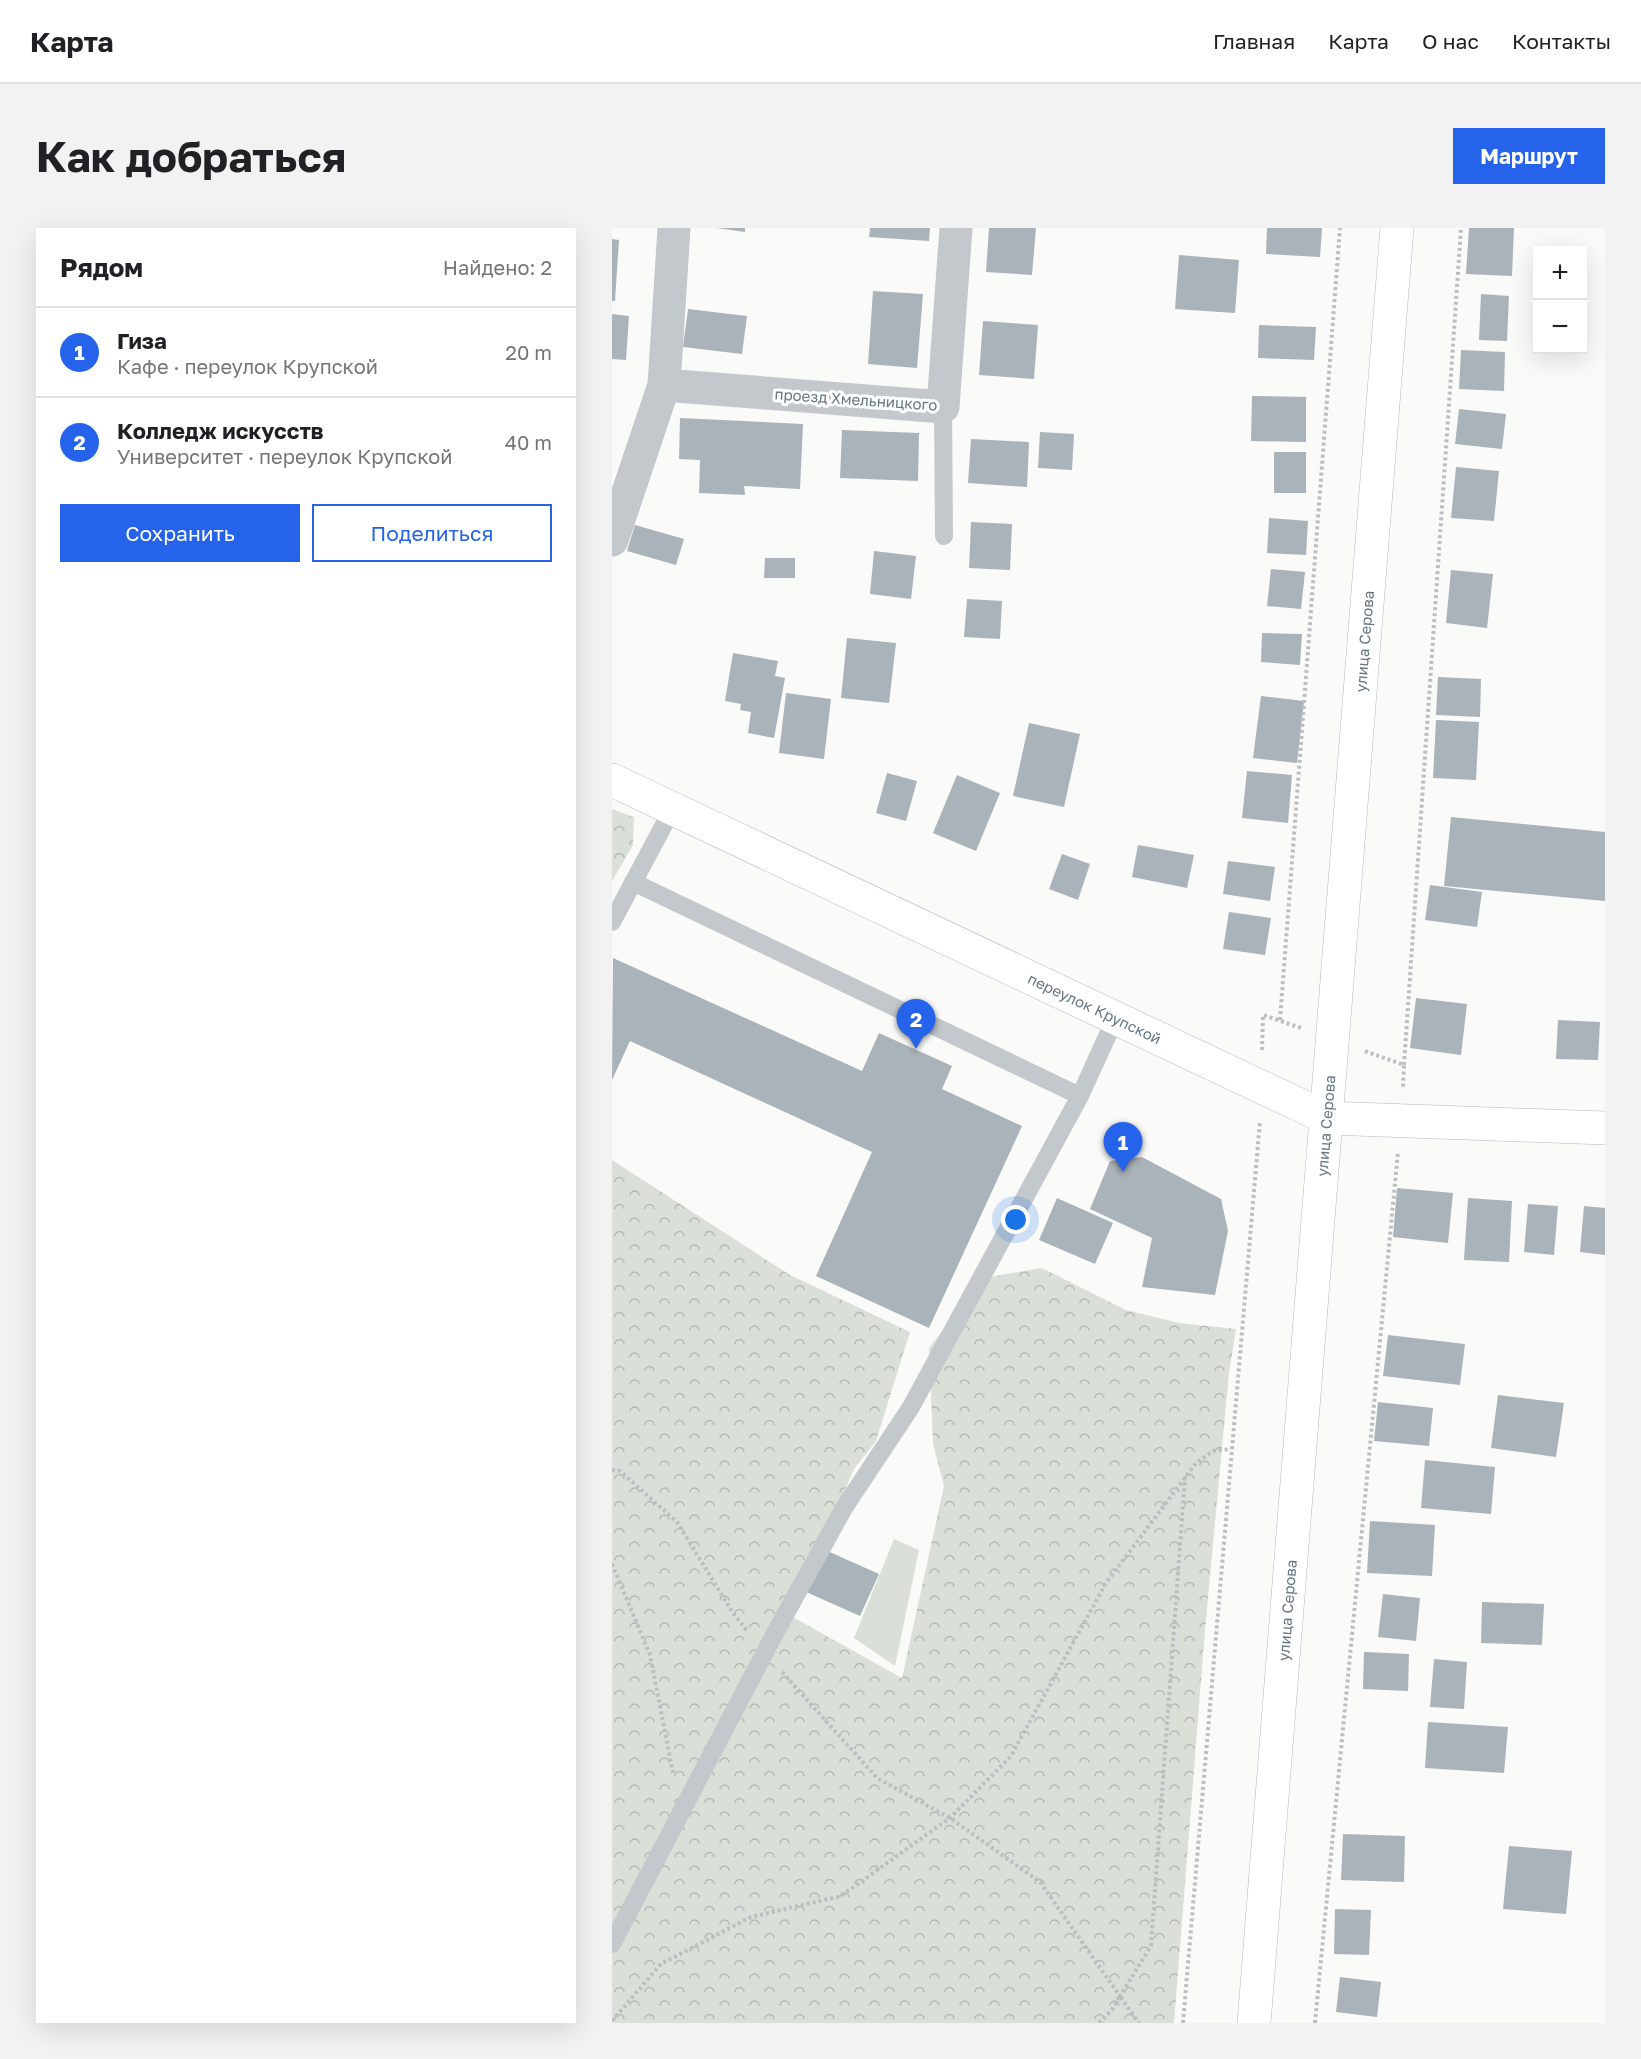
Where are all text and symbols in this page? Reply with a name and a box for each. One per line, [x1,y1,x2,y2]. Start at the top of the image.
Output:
text: Карта [30,25,114,58]
text: Главная [1213,28,1295,54]
text: Карта [1328,28,1389,54]
text: О нас [1422,28,1479,54]
text: Контакты [1512,28,1611,54]
button: Маршрут [1453,128,1605,184]
text: Как добраться [36,131,346,181]
map controls [1533,246,1587,354]
button: + [1533,246,1587,300]
text: Рядом [60,252,143,283]
text: Найдено: 2 [443,255,552,279]
button: − [1533,300,1587,354]
text: Гиза [117,327,167,354]
text: 1 [74,340,85,364]
text: 20 m [505,340,552,364]
text: Кафе · переулок Крупской [117,354,378,378]
street label: проезд Хмельницкого [774,384,938,414]
text: Колледж искусств [117,417,324,444]
text: 2 [73,430,86,454]
text: 40 m [505,430,552,454]
text: Университет · переулок Крупской [117,444,453,468]
button: Сохранить [60,504,300,562]
button: Поделиться [312,504,552,562]
street label: улица Серова [1351,590,1377,693]
street label: переулок Крупской [1025,969,1164,1047]
pin: 2 [896,1000,936,1049]
street label: улица Серова [1312,1074,1338,1177]
pin: 1 [1104,1122,1142,1172]
your location [1001,1205,1030,1234]
street label: улица Серова [1274,1559,1300,1662]

